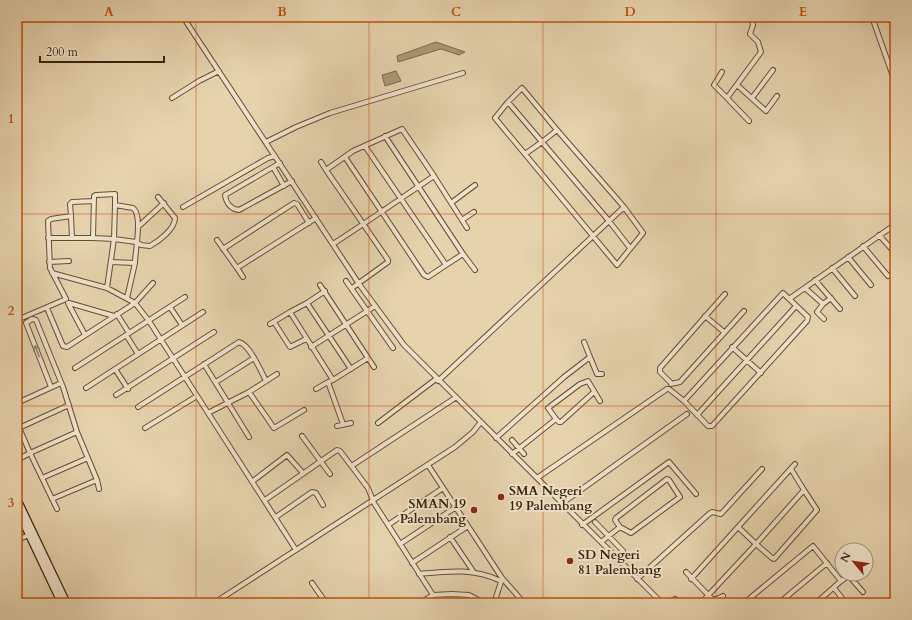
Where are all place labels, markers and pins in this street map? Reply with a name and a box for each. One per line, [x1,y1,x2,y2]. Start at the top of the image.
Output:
place label: SMA Negeri 19 Palembang [509,482,592,515]
marker: SMA Negeri 19 Palembang [496,492,506,502]
place label: SMAN 19 Palembang [400,495,466,528]
marker: SMAN 19 Palembang [469,505,479,515]
place label: SD Negeri 81 Palembang [578,546,661,579]
marker: SD Negeri 81 Palembang [565,556,575,566]

